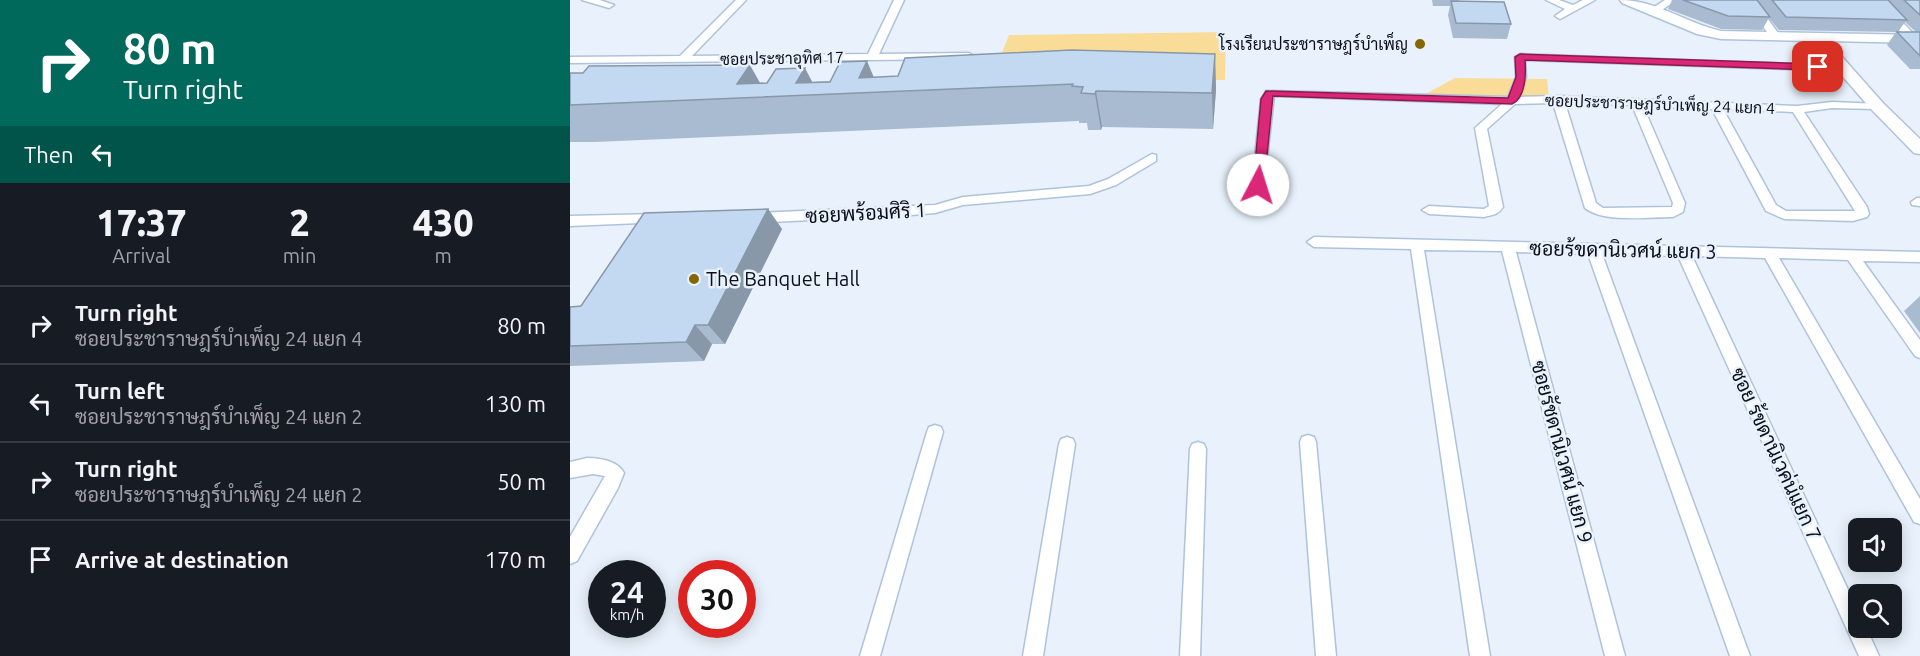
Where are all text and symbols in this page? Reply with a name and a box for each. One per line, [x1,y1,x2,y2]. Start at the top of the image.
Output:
icon: right [24,24,102,102]
text: 80 m [123,25,217,72]
place label: โรงเรียนประชาราษฎร์บำเพ็ญ [1218,31,1408,55]
marker: โรงเรียนประชาราษฎร์บำเพ็ญ [1413,37,1427,51]
pin [1792,41,1843,92]
street label: ซอยประชาอุทิศ 17 [720,48,844,71]
icon: arrive [1801,50,1834,83]
text: Turn right [123,74,243,104]
street label: ซอยประชาราษฎร์บำเพ็ญ 24 แยก 4 [1545,87,1775,119]
icon: left [86,138,119,171]
text: Then [24,142,74,167]
position arrow [1226,153,1290,217]
street label: ซอยพร้อมศิริ 1 [805,198,927,227]
text: 17:37 [96,202,186,243]
text: 2 [289,202,310,243]
text: 430 [413,202,474,243]
street label: ซอยร้ขดานิเวศน์ แยก 3 [1529,234,1717,263]
text: Arrival [112,244,171,267]
text: min [283,244,316,267]
text: m [435,244,452,267]
place label: The Banquet Hall [706,267,860,290]
marker: The Banquet Hall [687,272,701,286]
text: Turn right [75,300,177,325]
icon: right [24,309,57,342]
text: 80 m [497,313,546,338]
text: ซอยประชาราษฎร์บำเพ็ญ 24 แยก 4 [75,327,363,350]
street label: ซอยรัชดานิเวศน์ แยก 9 [1527,358,1600,546]
street label: ซอย ร้ขดานิเวค่นํแยก 7 [1726,364,1827,544]
text: Turn left [75,378,165,403]
icon: left [24,387,57,420]
text: 130 m [485,391,546,416]
text: ซอยประชาราษฎร์บำเพ็ญ 24 แยก 2 [75,405,363,428]
text: Turn right [75,456,177,481]
icon: right [24,465,57,498]
text: 50 m [497,469,546,494]
text: ซอยประชาราษฎร์บำเพ็ญ 24 แยก 2 [75,483,363,506]
map controls [1848,518,1902,638]
button: sound [1848,518,1902,572]
icon: arrive [24,543,57,576]
text: Arrive at destination [75,547,289,572]
text: 170 m [485,547,546,572]
speed limit sign: 30 [678,560,756,638]
text: 24 [610,575,644,609]
button: search [1848,584,1902,638]
text: km/h [610,606,644,623]

